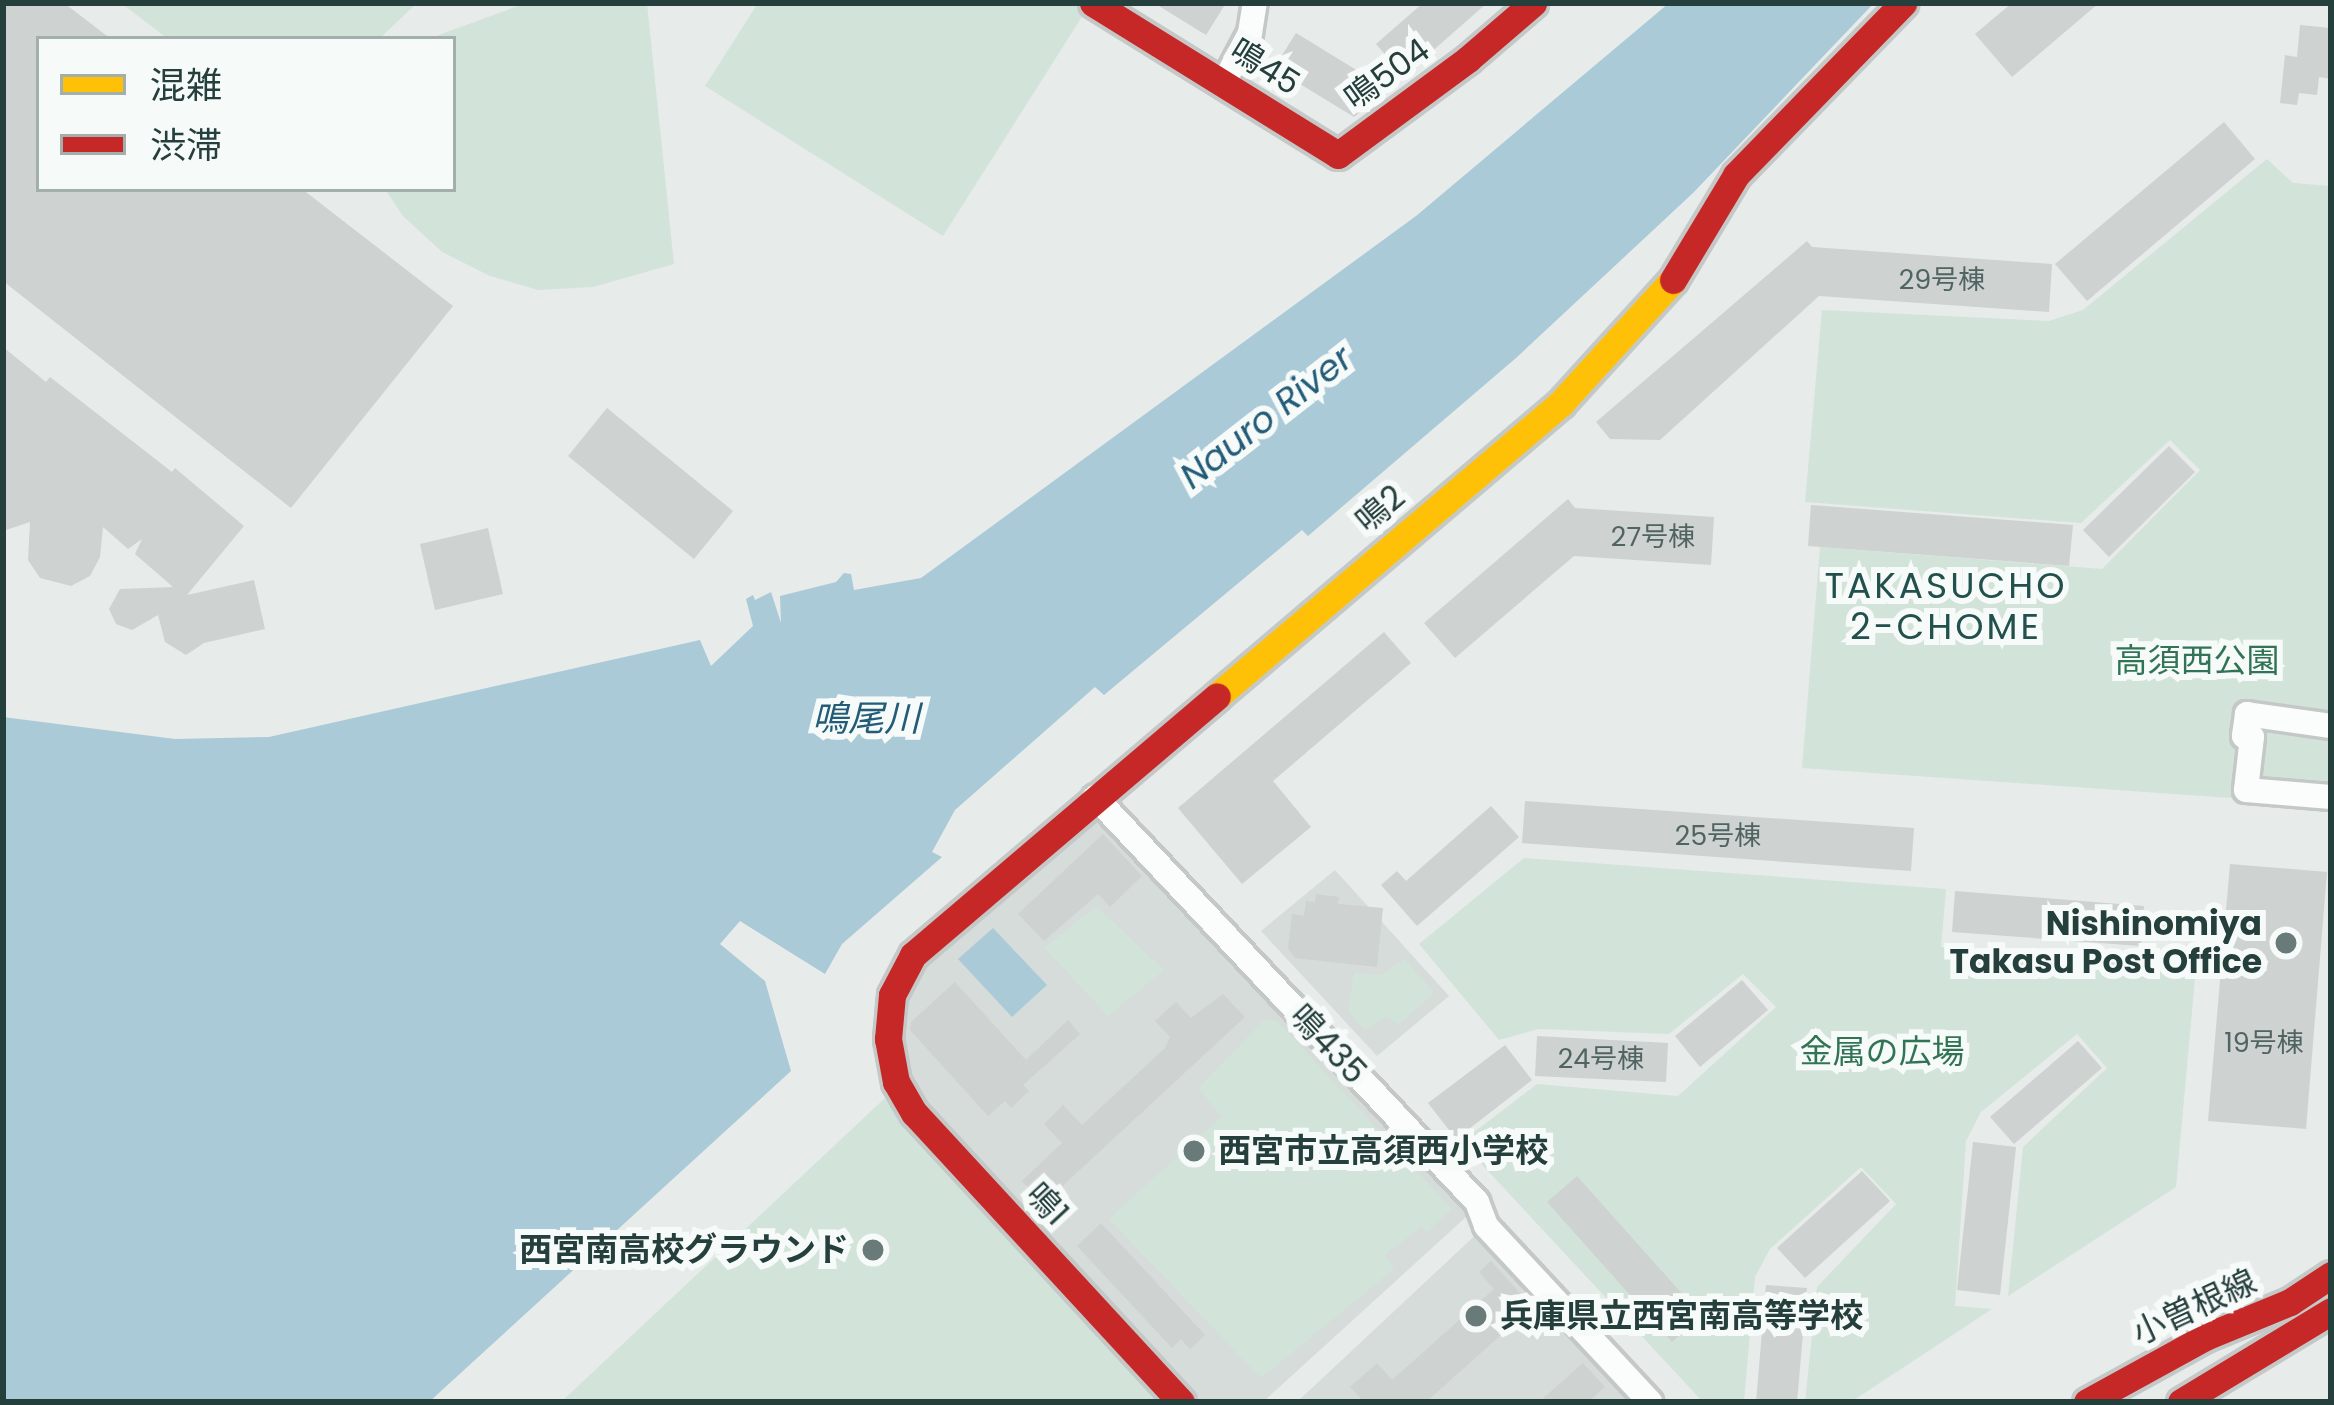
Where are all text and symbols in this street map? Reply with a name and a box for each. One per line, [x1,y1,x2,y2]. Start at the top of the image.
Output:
street label: 鳴45 [1223,30,1307,104]
street label: 鳴504 [1337,30,1437,118]
legend [36,36,456,192]
text: 混雑 [150,60,222,111]
text: 渋滞 [150,120,222,171]
house number: 29号棟 [1899,264,1985,296]
water label: Nauro River [1171,336,1361,498]
street label: 鳴2 [1347,477,1413,541]
house number: 27号棟 [1611,521,1695,553]
district label: TAKASUCHO 2-CHOME [1825,563,2067,648]
park label: 高須西公園 [2115,641,2279,681]
water label: 鳴尾川 [812,697,920,741]
house number: 25号棟 [1675,820,1761,852]
place label: Nishinomiya Takasu Post Office [1949,904,2262,982]
marker: Nishinomiya Takasu Post Office [2273,930,2299,956]
street label: 鳴435 [1281,996,1375,1092]
house number: 19号棟 [2224,1027,2304,1059]
park label: 金属の広場 [1800,1032,1964,1072]
house number: 24号棟 [1558,1043,1644,1075]
place label: 西宮市立高須西小学校 [1218,1131,1548,1171]
marker: 西宮市立高須西小学校 [1181,1138,1207,1164]
street label: 鳴1 [1018,1175,1076,1233]
place label: 西宮南高校グラウンド [519,1230,849,1270]
marker: 西宮南高校グラウンド [860,1237,886,1263]
street label: 小曽根線 [2126,1261,2262,1353]
place label: 兵庫県立西宮南高等学校 [1500,1296,1863,1336]
marker: 兵庫県立西宮南高等学校 [1463,1303,1489,1329]

